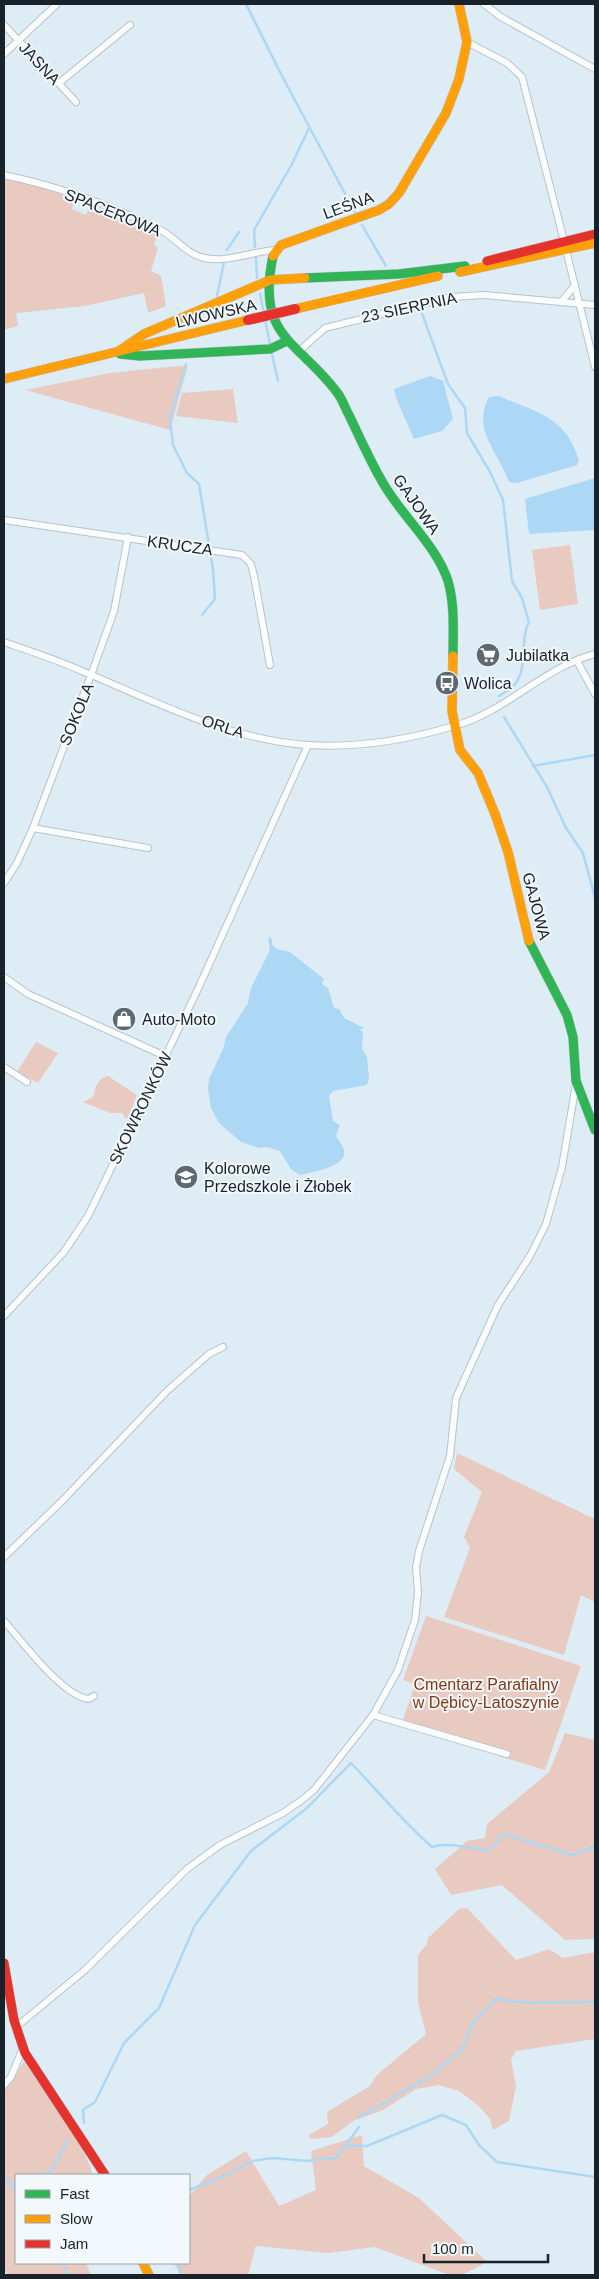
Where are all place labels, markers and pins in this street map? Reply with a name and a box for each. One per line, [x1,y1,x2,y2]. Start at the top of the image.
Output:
supermarket icon: Jubilatka [475,642,501,668]
place label: Jubilatka [506,647,569,664]
bus stop icon: Wolica [434,670,460,696]
place label: Wolica [464,675,512,692]
shop icon: Auto-Moto [111,1006,137,1032]
place label: Auto-Moto [142,1011,216,1028]
place label: Kolorowe Przedszkole i Żłobek [204,1160,353,1195]
school or university icon: Kolorowe Przedszkole i Żłobek [173,1164,199,1190]

